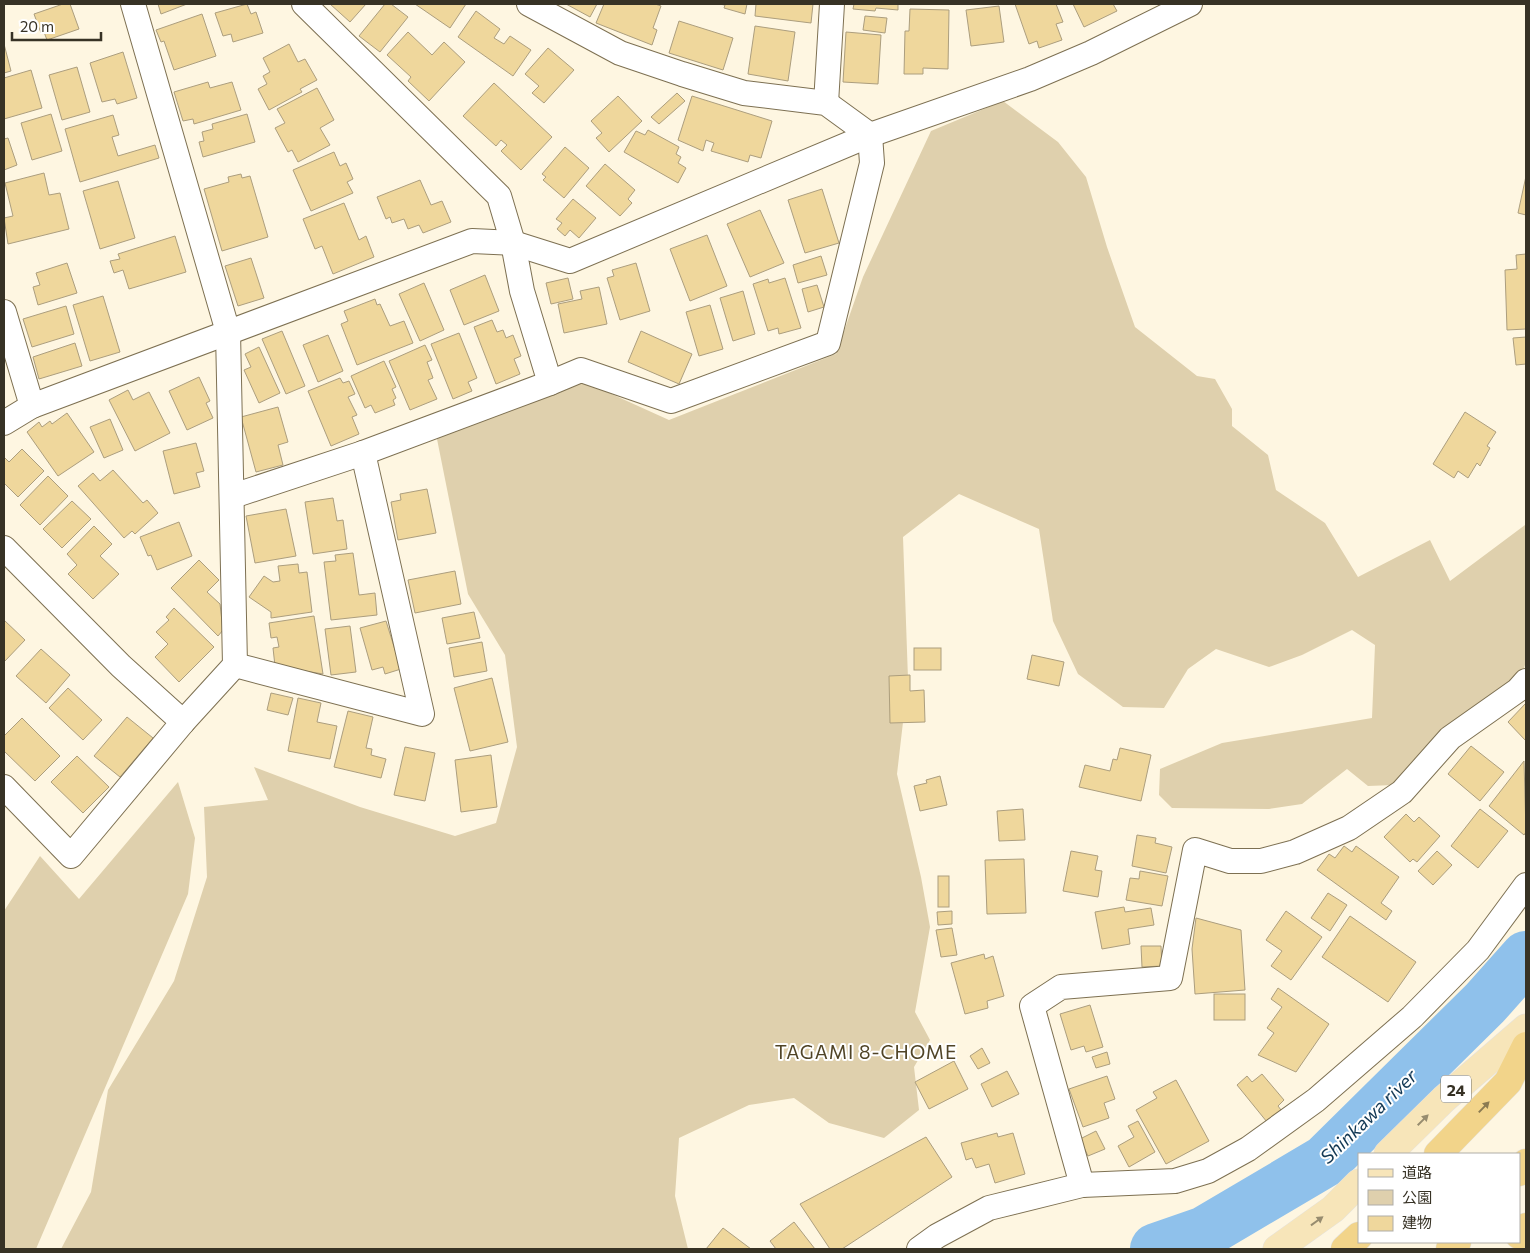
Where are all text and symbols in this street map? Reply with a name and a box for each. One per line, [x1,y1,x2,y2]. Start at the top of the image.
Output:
scale bar [12,10,101,42]
text: 20 m [20,17,54,35]
district label: TAGAMI 8-CHOME [775,1040,957,1063]
water label: Shinkawa river [1315,1063,1422,1168]
road number: 24 [1441,1076,1471,1102]
one-way arrow [1478,1101,1490,1113]
one-way arrow [1417,1114,1429,1126]
legend [1358,1153,1520,1243]
text: 道路 [1402,1163,1432,1181]
text: 公園 [1402,1188,1432,1206]
text: 建物 [1402,1213,1432,1231]
one-way arrow [1310,1216,1324,1226]

